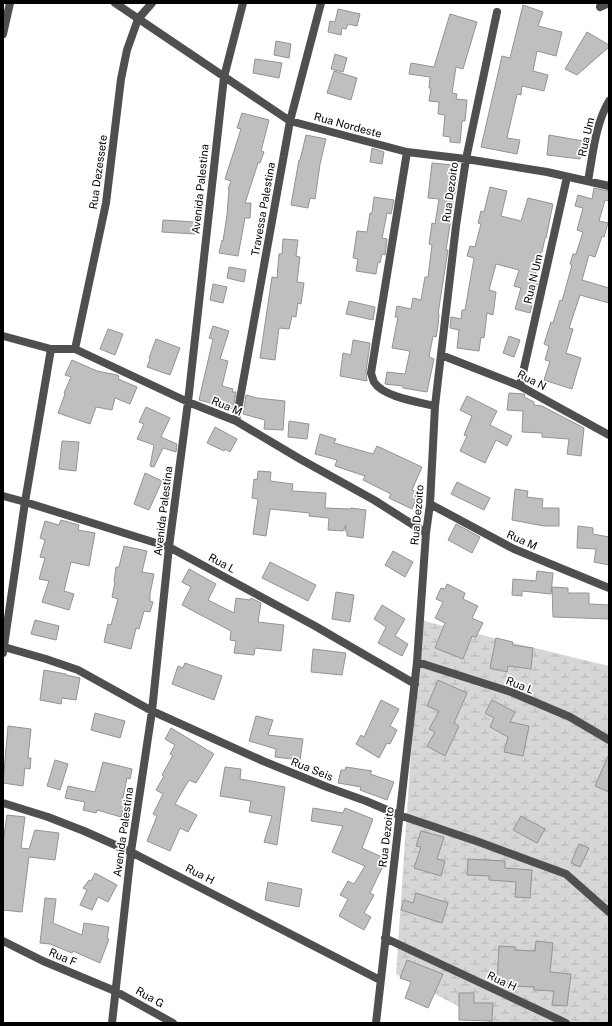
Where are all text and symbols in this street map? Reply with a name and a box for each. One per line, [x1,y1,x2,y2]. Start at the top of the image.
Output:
street label: Rua Nordeste [313,110,383,140]
street label: Rua Um [576,116,596,158]
street label: Rua Dezessete [87,134,109,210]
street label: Avenida Palestina [189,143,211,235]
street label: Travessa Palestina [249,161,277,257]
street label: Rua Dezoito [440,161,460,223]
street label: Rua N Um [521,253,545,305]
street label: Rua N [516,368,548,392]
street label: Rua M [210,394,244,418]
street label: Avenida Palestina [152,465,174,557]
street label: Rua Dezoito [408,484,426,546]
street label: Rua M [505,528,539,552]
street label: Rua L [206,551,238,575]
street label: Rua L [504,674,536,696]
street label: Rua Seis [289,755,335,783]
street label: Avenida Palestina [111,786,135,878]
street label: Rua Dezoito [376,806,396,868]
street label: Rua H [184,862,216,886]
street label: Rua F [47,946,79,968]
street label: Rua H [485,969,519,993]
street label: Rua G [134,984,166,1010]

